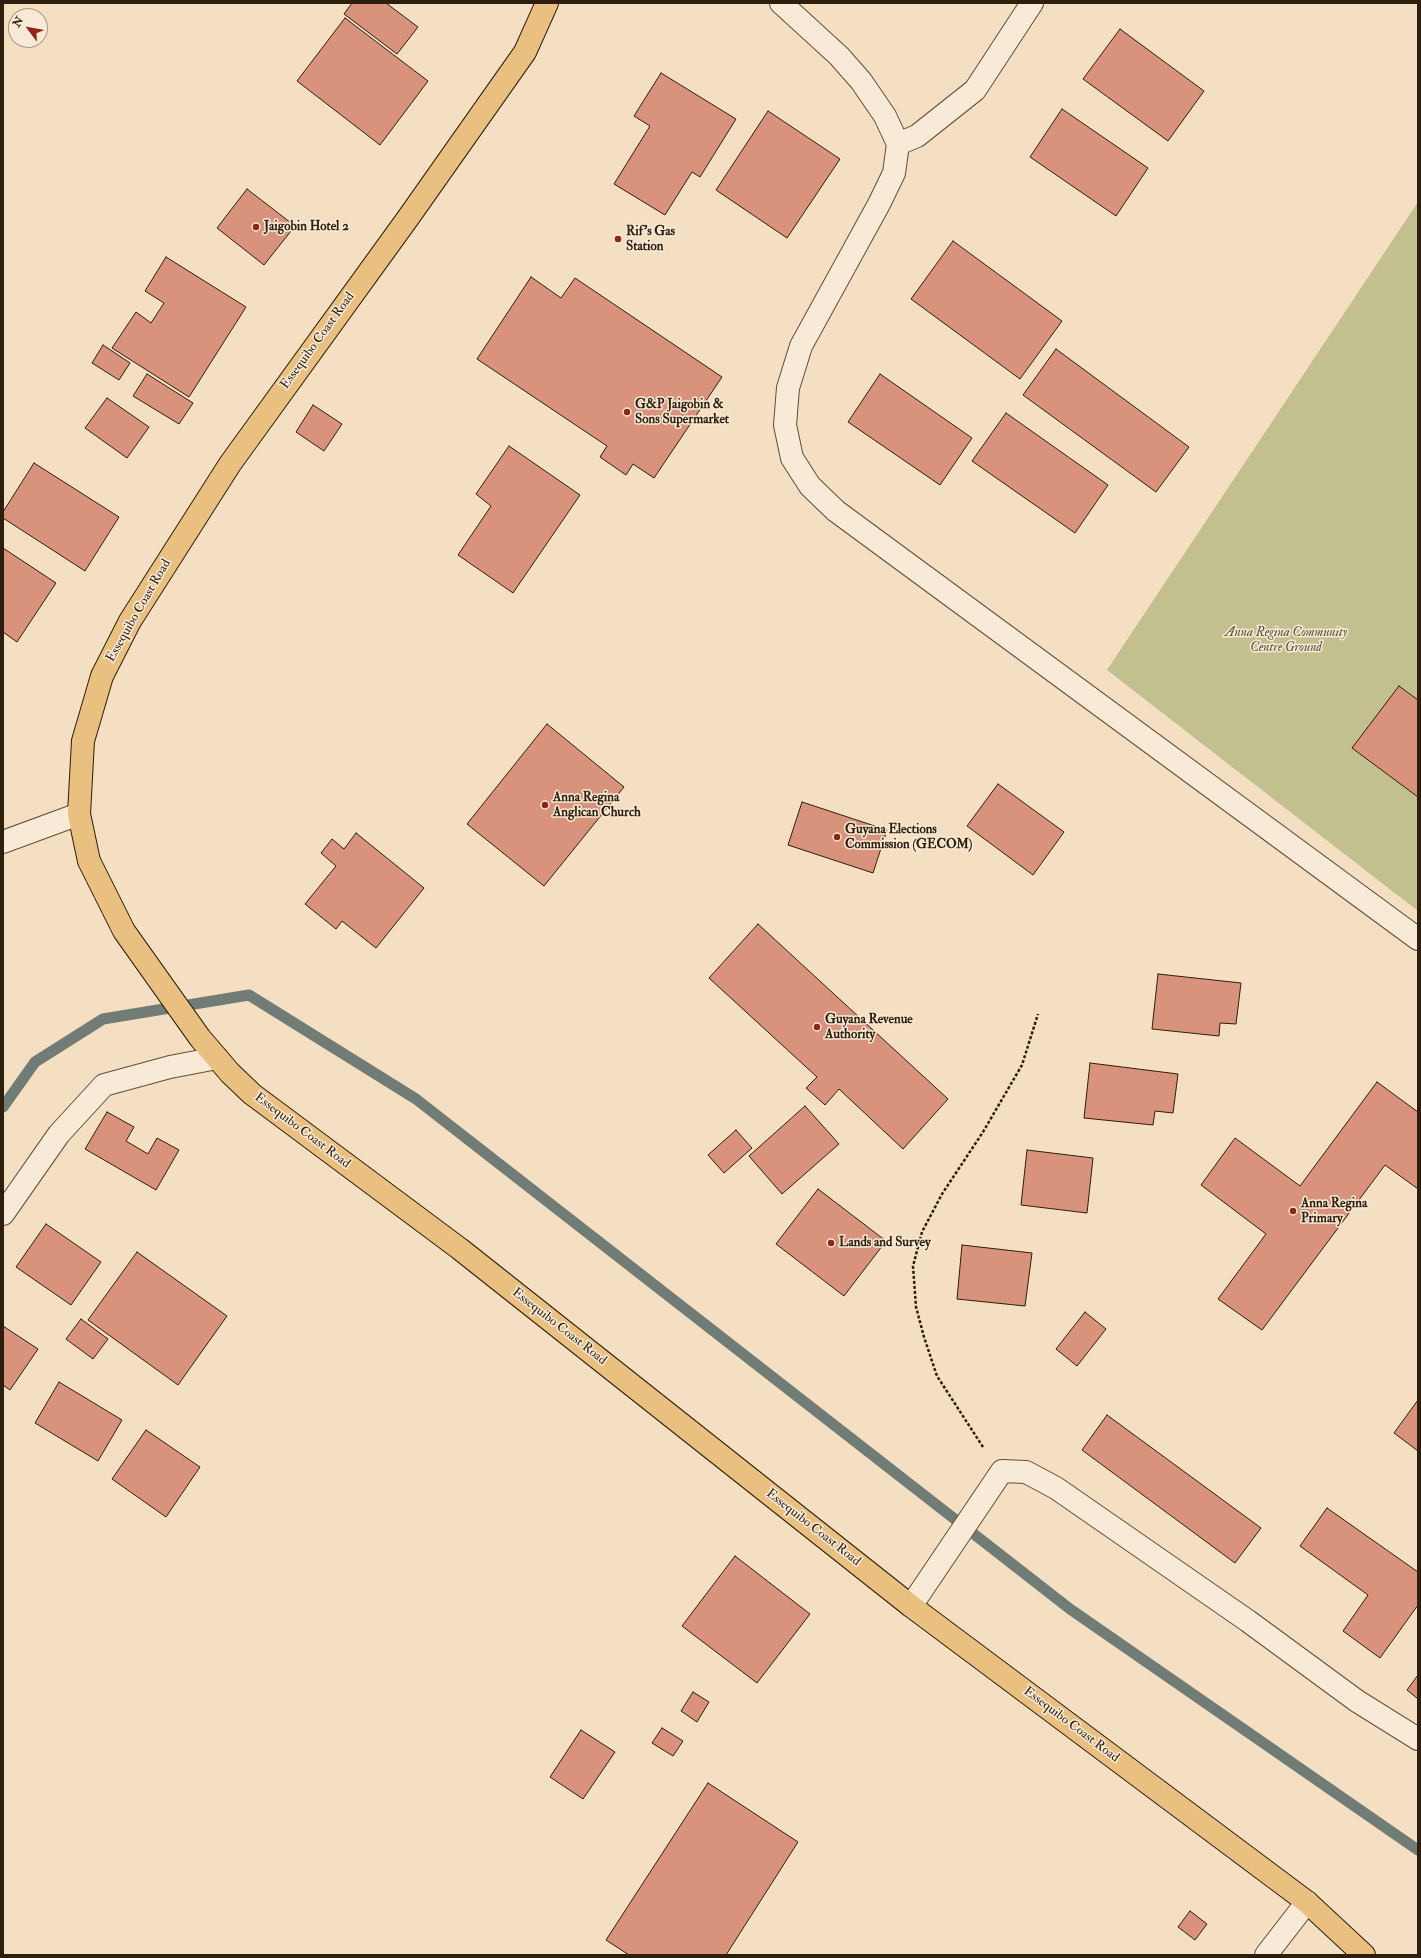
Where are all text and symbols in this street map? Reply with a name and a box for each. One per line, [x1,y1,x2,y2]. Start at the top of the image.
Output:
north arrow [8,8,48,48]
text: N [10,14,26,30]
place label: Jaigobin Hotel 2 [264,219,349,235]
marker: Jaigobin Hotel 2 [251,222,261,232]
place label: Rif's Gas Station [626,224,675,255]
marker: Rif's Gas Station [613,234,623,244]
street label: Essequibo Coast Road [278,290,358,392]
place label: G&P Jaigobin & Sons Supermarket [635,397,729,428]
marker: G&P Jaigobin & Sons Supermarket [622,407,632,417]
street label: Essequibo Coast Road [103,557,175,665]
park label: Anna Regina Community Centre Ground [1225,625,1347,656]
place label: Anna Regina Anglican Church [553,790,641,821]
marker: Anna Regina Anglican Church [540,800,550,810]
place label: Guyana Elections Commission (GECOM) [845,822,972,853]
marker: Guyana Elections Commission (GECOM) [832,832,842,842]
place label: Guyana Revenue Authority [825,1012,913,1043]
marker: Guyana Revenue Authority [812,1022,822,1032]
street label: Essequibo Coast Road [251,1090,353,1172]
place label: Anna Regina Primary [1301,1196,1367,1227]
marker: Anna Regina Primary [1288,1206,1298,1216]
place label: Lands and Survey [839,1235,931,1251]
marker: Lands and Survey [826,1238,836,1248]
street label: Essequibo Coast Road [509,1285,609,1369]
street label: Essequibo Coast Road [763,1486,863,1570]
street label: Essequibo Coast Road [1020,1684,1122,1766]

